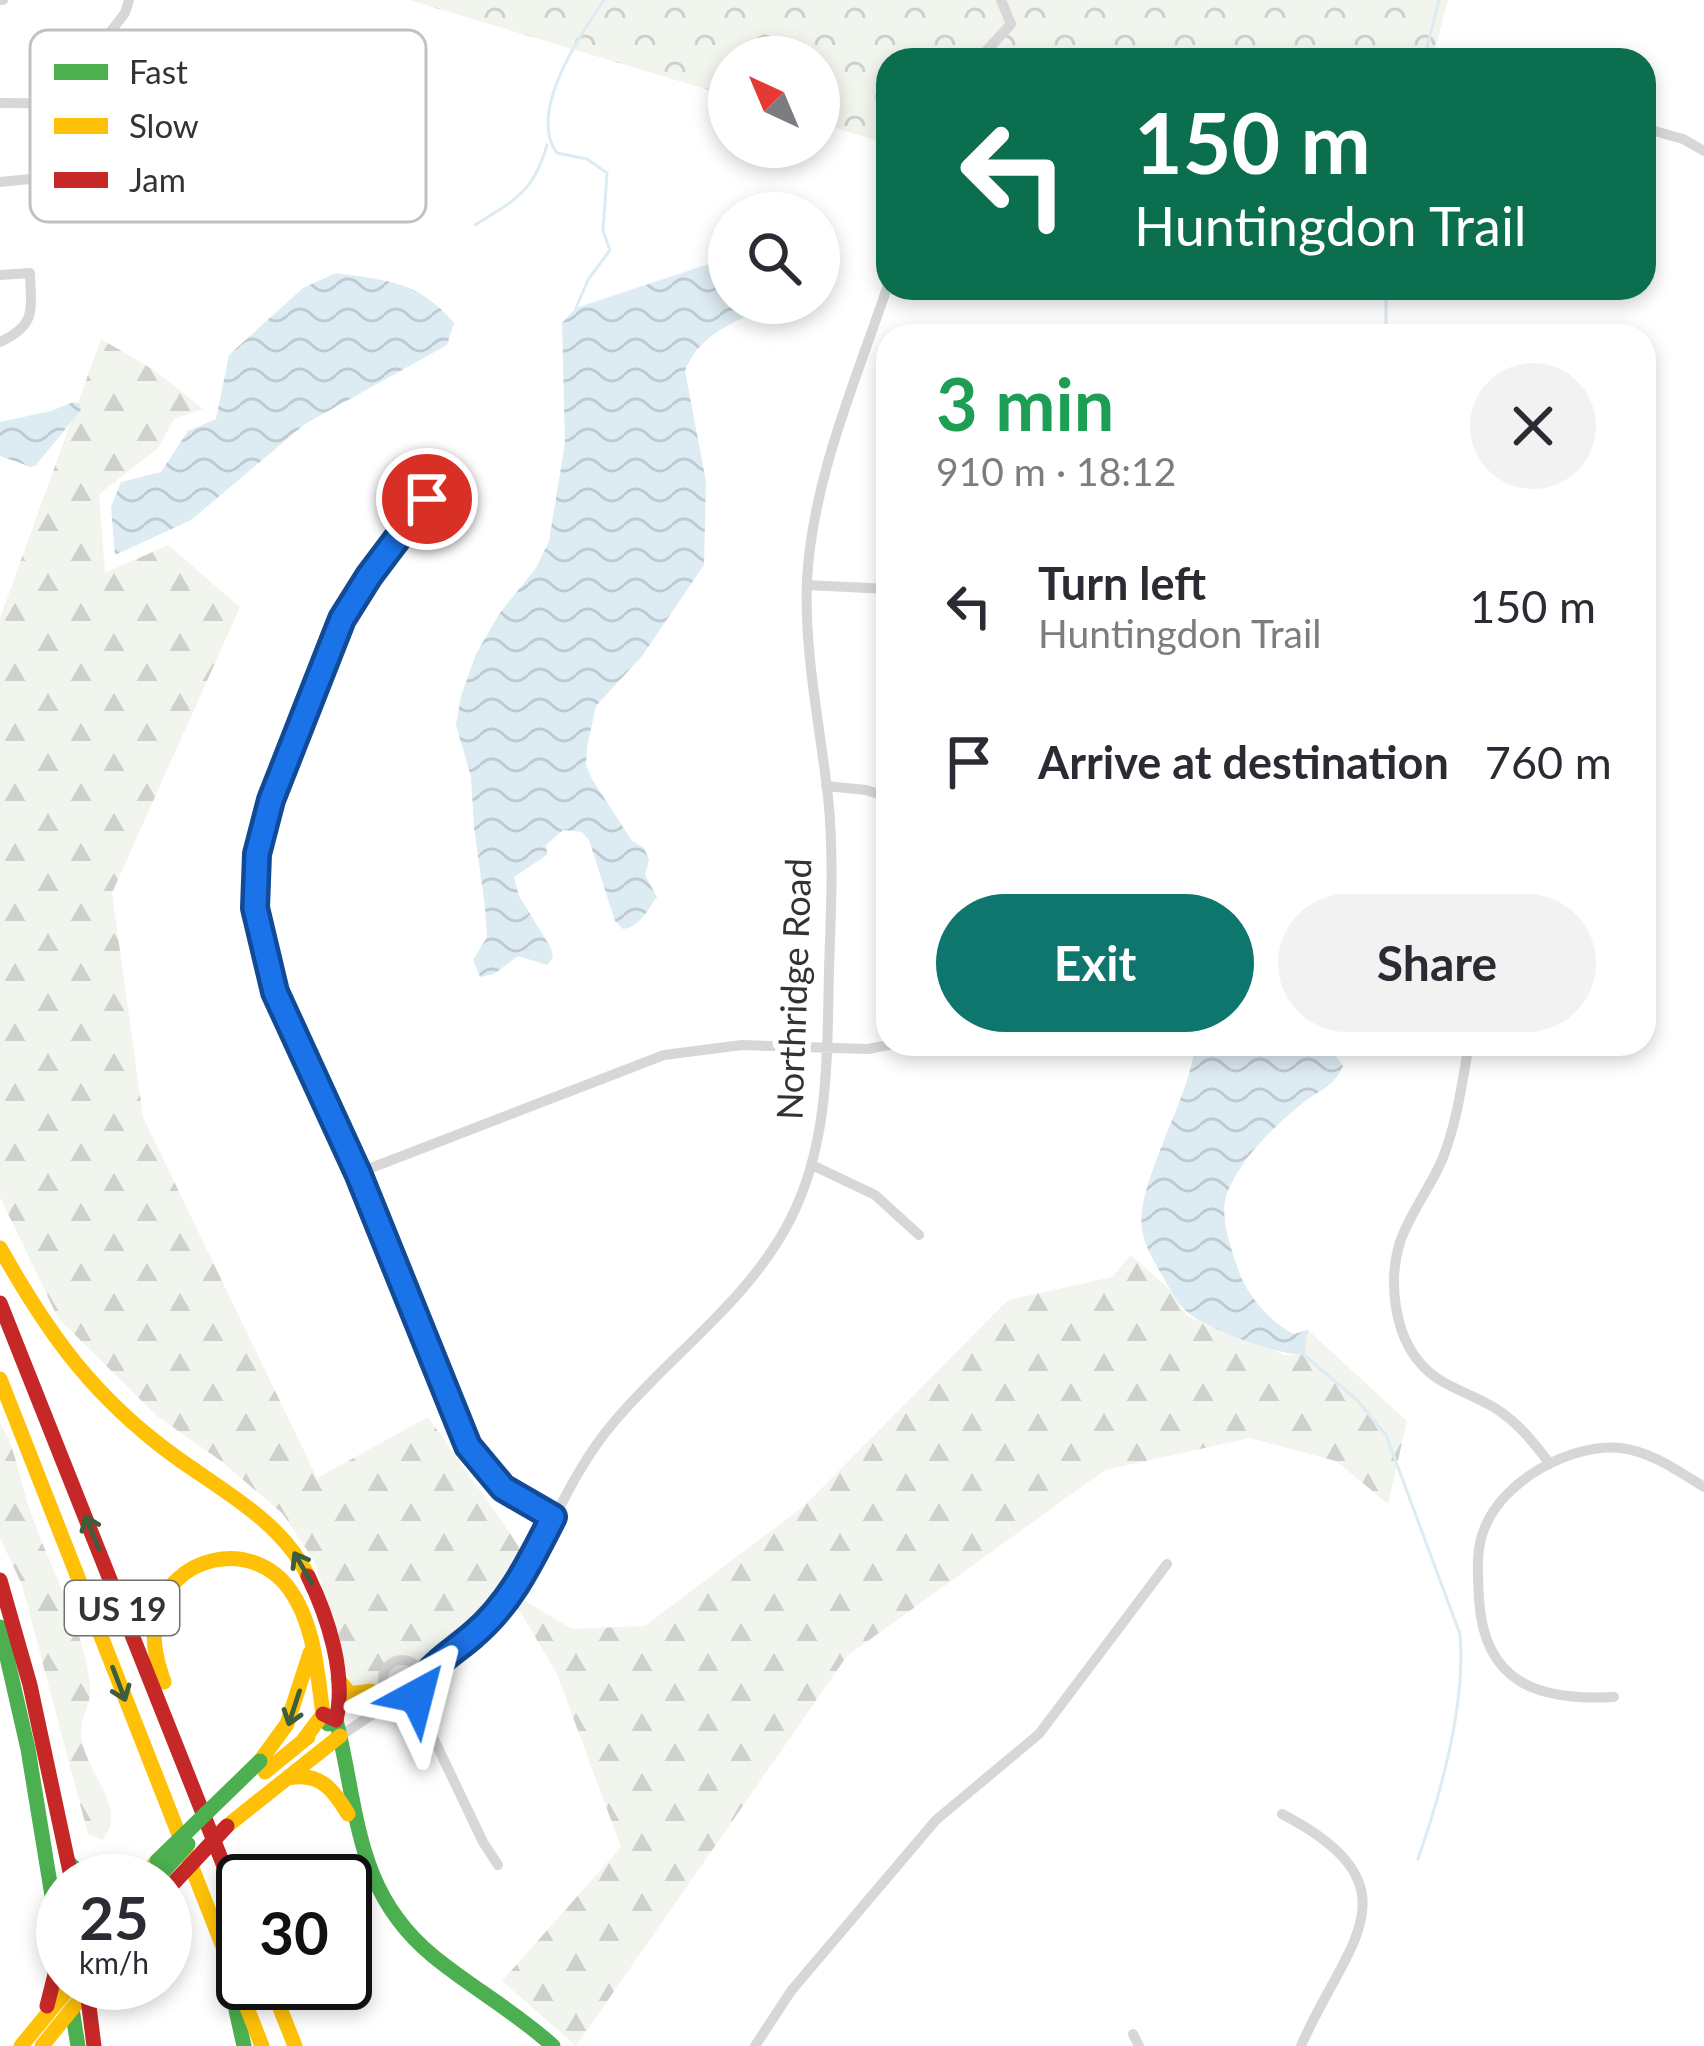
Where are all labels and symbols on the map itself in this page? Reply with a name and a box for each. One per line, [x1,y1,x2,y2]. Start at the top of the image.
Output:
legend [30,30,426,222]
north arrow [708,36,840,168]
text: Fast [129,51,188,91]
text: Slow [129,105,199,145]
text: Jam [129,159,186,199]
pin [376,448,478,550]
street label: Northridge Road [766,857,820,1121]
one-way arrow [79,1514,101,1551]
one-way arrow [291,1552,315,1586]
road number: US 19 [65,1581,179,1635]
position arrow [354,1633,480,1759]
one-way arrow [110,1664,132,1701]
one-way arrow [282,1688,304,1726]
speed limit sign: 30 [216,1854,372,2010]

